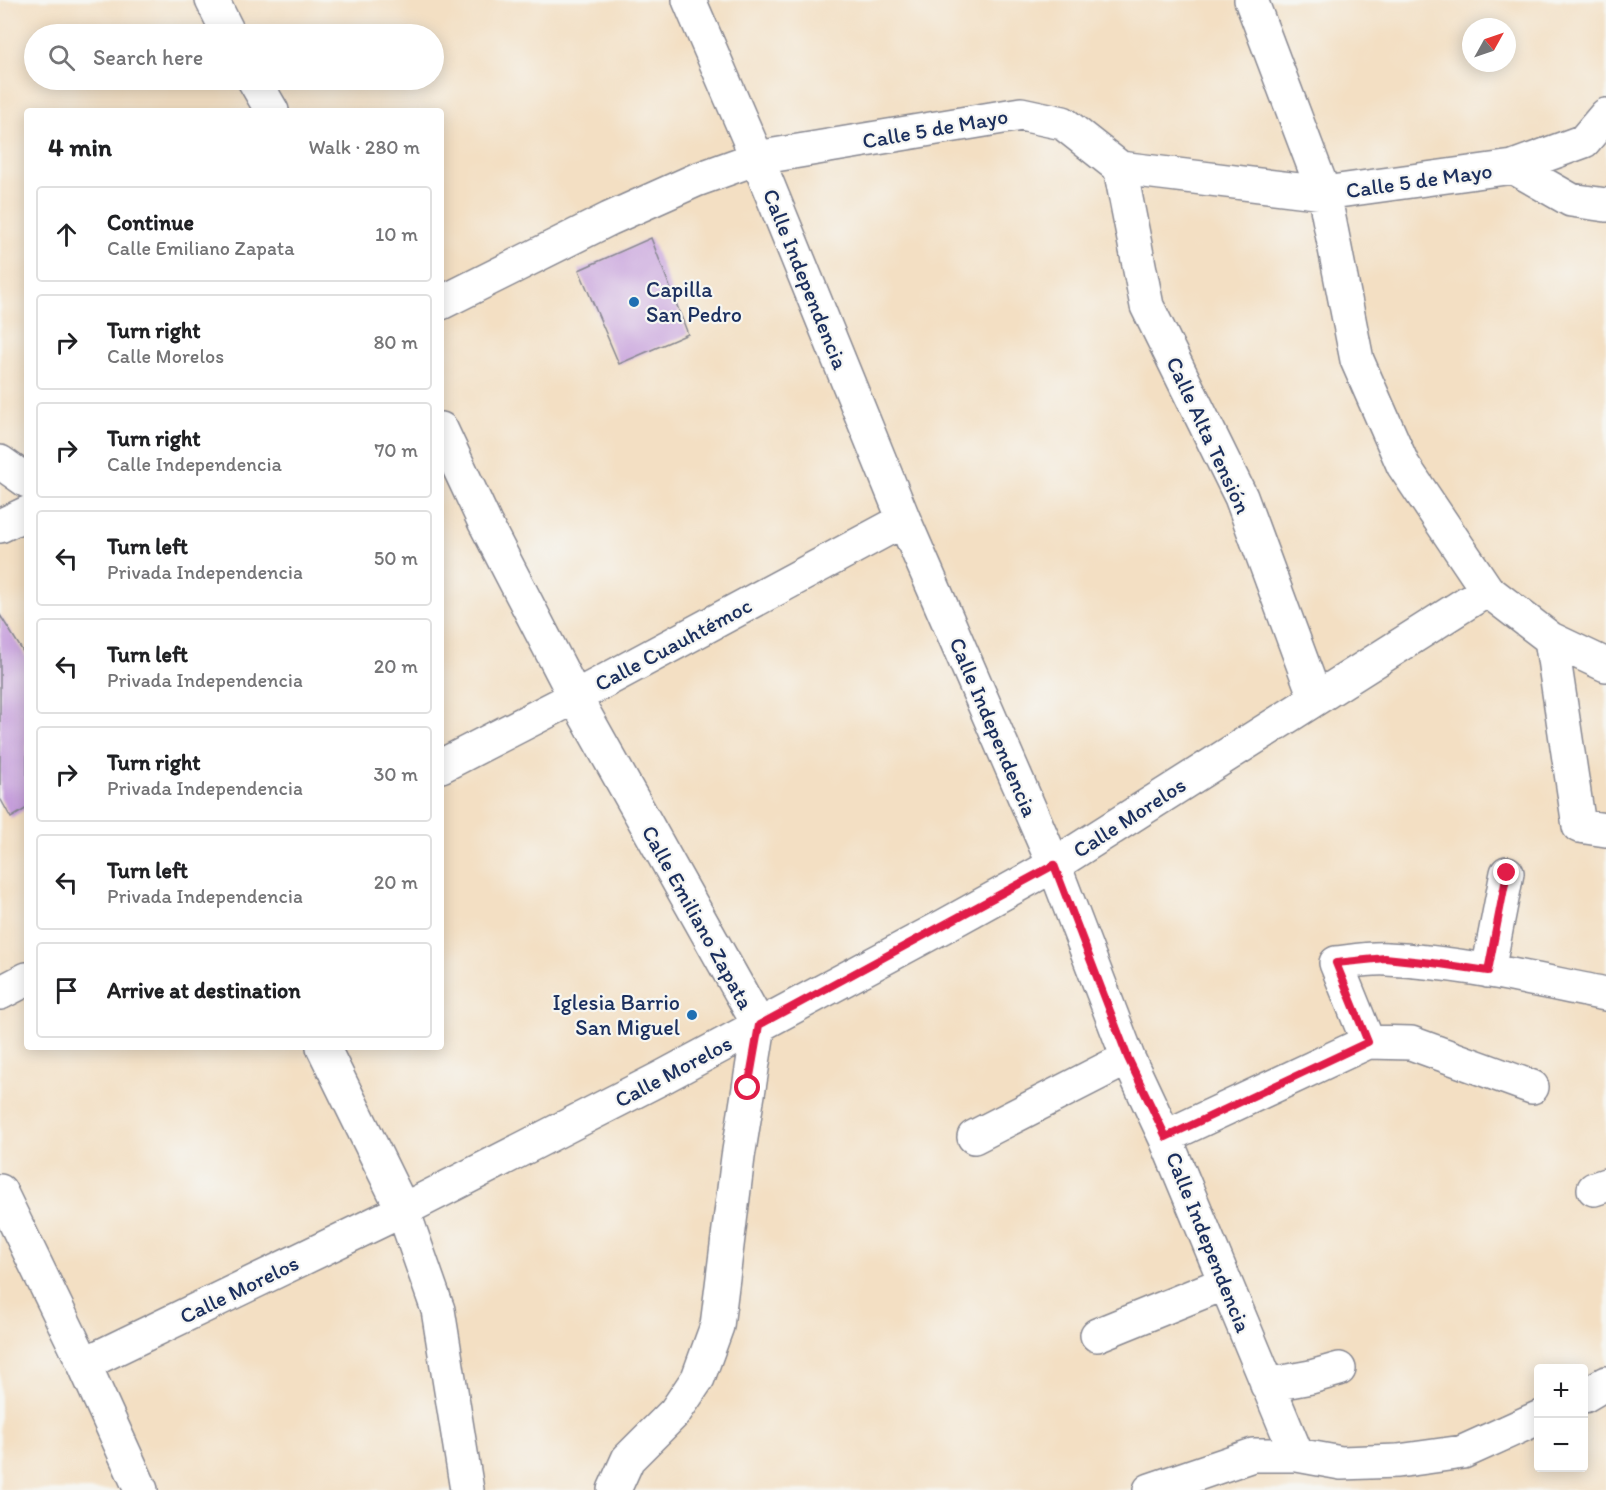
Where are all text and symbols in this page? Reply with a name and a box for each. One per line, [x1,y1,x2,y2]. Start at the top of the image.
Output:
north arrow [1462,18,1516,72]
search box [24,24,444,90]
icon: search [45,41,78,74]
text: Search here [93,44,203,71]
street label: Calle 5 de Mayo [860,102,1010,155]
text: 4 min [48,131,112,163]
text: Walk · 280 m [308,135,420,159]
street label: Calle 5 de Mayo [1344,157,1494,204]
street label: Calle Independencia [757,185,854,374]
text: Continue [107,209,194,236]
icon: ahead [50,218,83,251]
text: 10 m [375,222,418,246]
text: Calle Emiliano Zapata [107,236,295,260]
place label: Capilla San Pedro [646,276,742,328]
marker: Capilla San Pedro [627,295,641,309]
text: Turn right [107,317,201,344]
icon: right [50,326,83,359]
text: 80 m [373,330,418,354]
text: Calle Morelos [107,344,224,368]
street label: Calle Alta Tensión [1160,352,1257,518]
text: Turn right [107,425,201,452]
icon: right [50,434,83,467]
text: 70 m [374,438,418,462]
text: Calle Independencia [107,452,282,476]
text: Turn left [107,533,188,560]
icon: left [50,542,83,575]
text: 50 m [374,546,418,570]
text: Privada Independencia [107,560,303,584]
street label: Calle Cuauhtémoc [590,592,756,697]
street label: Calle Independencia [944,633,1044,822]
text: Turn left [107,641,188,668]
icon: left [50,650,83,683]
text: 20 m [374,654,418,678]
text: Privada Independencia [107,668,303,692]
text: Turn right [107,749,201,776]
icon: right [50,758,83,791]
text: 30 m [373,762,418,786]
street label: Calle Morelos [1068,771,1191,864]
text: Privada Independencia [107,776,303,800]
street label: Calle Emiliano Zapata [636,820,760,1015]
text: Turn left [107,857,188,884]
route end [1493,859,1519,885]
icon: left [50,866,83,899]
text: 20 m [374,870,418,894]
text: Privada Independencia [107,884,303,908]
icon: arrive [50,974,83,1007]
text: Arrive at destination [107,977,301,1004]
place label: Iglesia Barrio San Miguel [552,989,680,1041]
marker: Iglesia Barrio San Miguel [685,1008,699,1022]
street label: Calle Morelos [610,1029,736,1114]
route start [734,1074,760,1100]
street label: Calle Independencia [1160,1148,1257,1337]
street label: Calle Morelos [175,1249,303,1330]
map controls [1534,1364,1588,1472]
button: + [1534,1364,1588,1418]
button: − [1534,1418,1588,1472]

